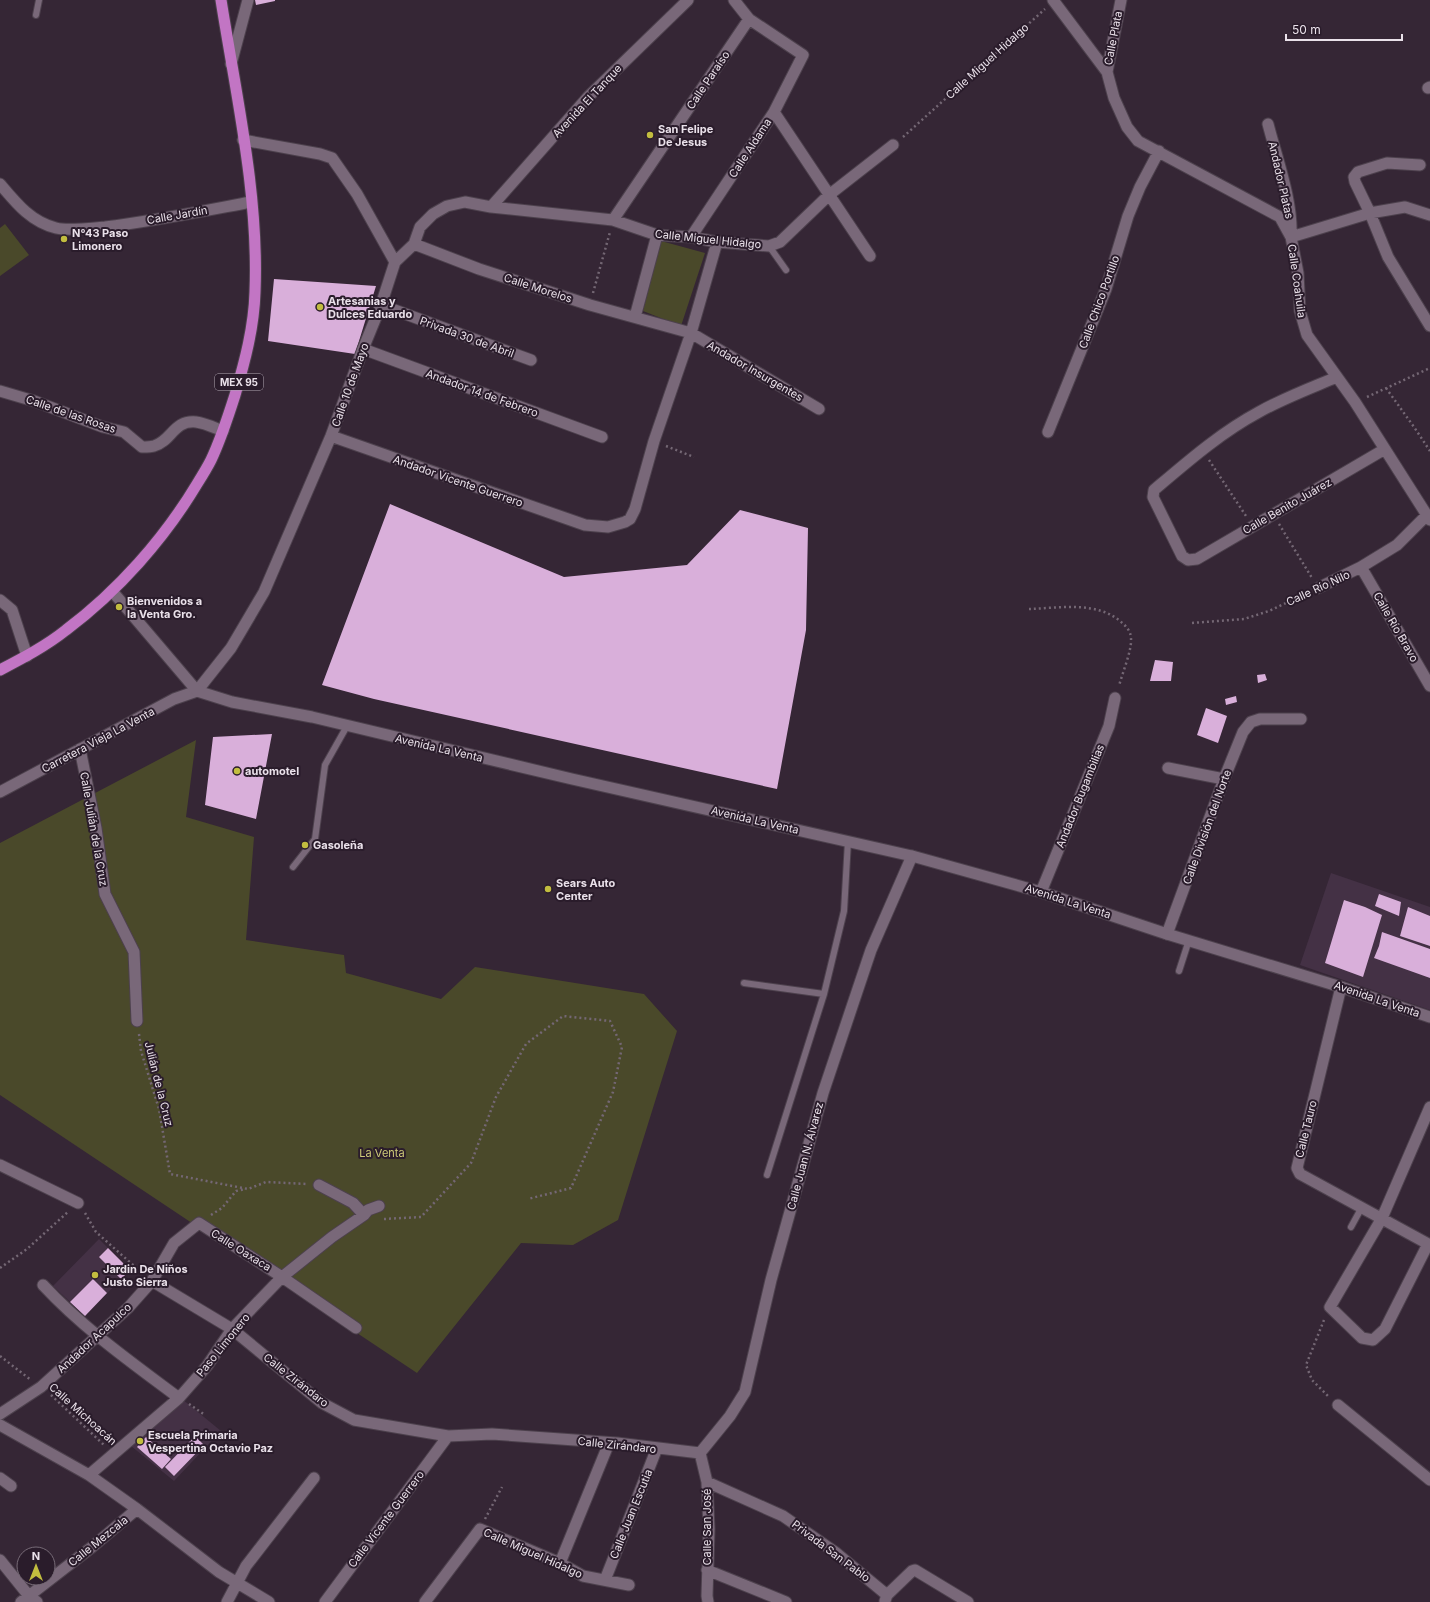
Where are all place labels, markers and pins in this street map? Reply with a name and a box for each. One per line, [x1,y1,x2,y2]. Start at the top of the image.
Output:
place label: San Felipe De Jesus [658,122,714,149]
marker: San Felipe De Jesus [645,130,655,140]
place label: N°43 Paso Limonero [72,226,129,253]
marker: N°43 Paso Limonero [59,234,69,244]
place label: Artesanias y Dulces Eduardo [328,294,413,321]
marker: Artesanias y Dulces Eduardo [315,302,325,312]
place label: Bienvenidos a la Venta Gro. [127,594,202,621]
marker: Bienvenidos a la Venta Gro. [114,602,124,612]
place label: automotel [245,764,299,778]
marker: automotel [232,766,242,776]
place label: Gasoleña [313,838,363,852]
marker: Gasoleña [300,840,310,850]
place label: Sears Auto Center [556,876,615,903]
marker: Sears Auto Center [543,884,553,894]
place label: Jardin De Niños Justo Sierra [103,1262,188,1289]
marker: Jardin De Niños Justo Sierra [90,1270,100,1280]
place label: Escuela Primaria Vespertina Octavio Paz [148,1428,273,1455]
marker: Escuela Primaria Vespertina Octavio Paz [135,1436,145,1446]

